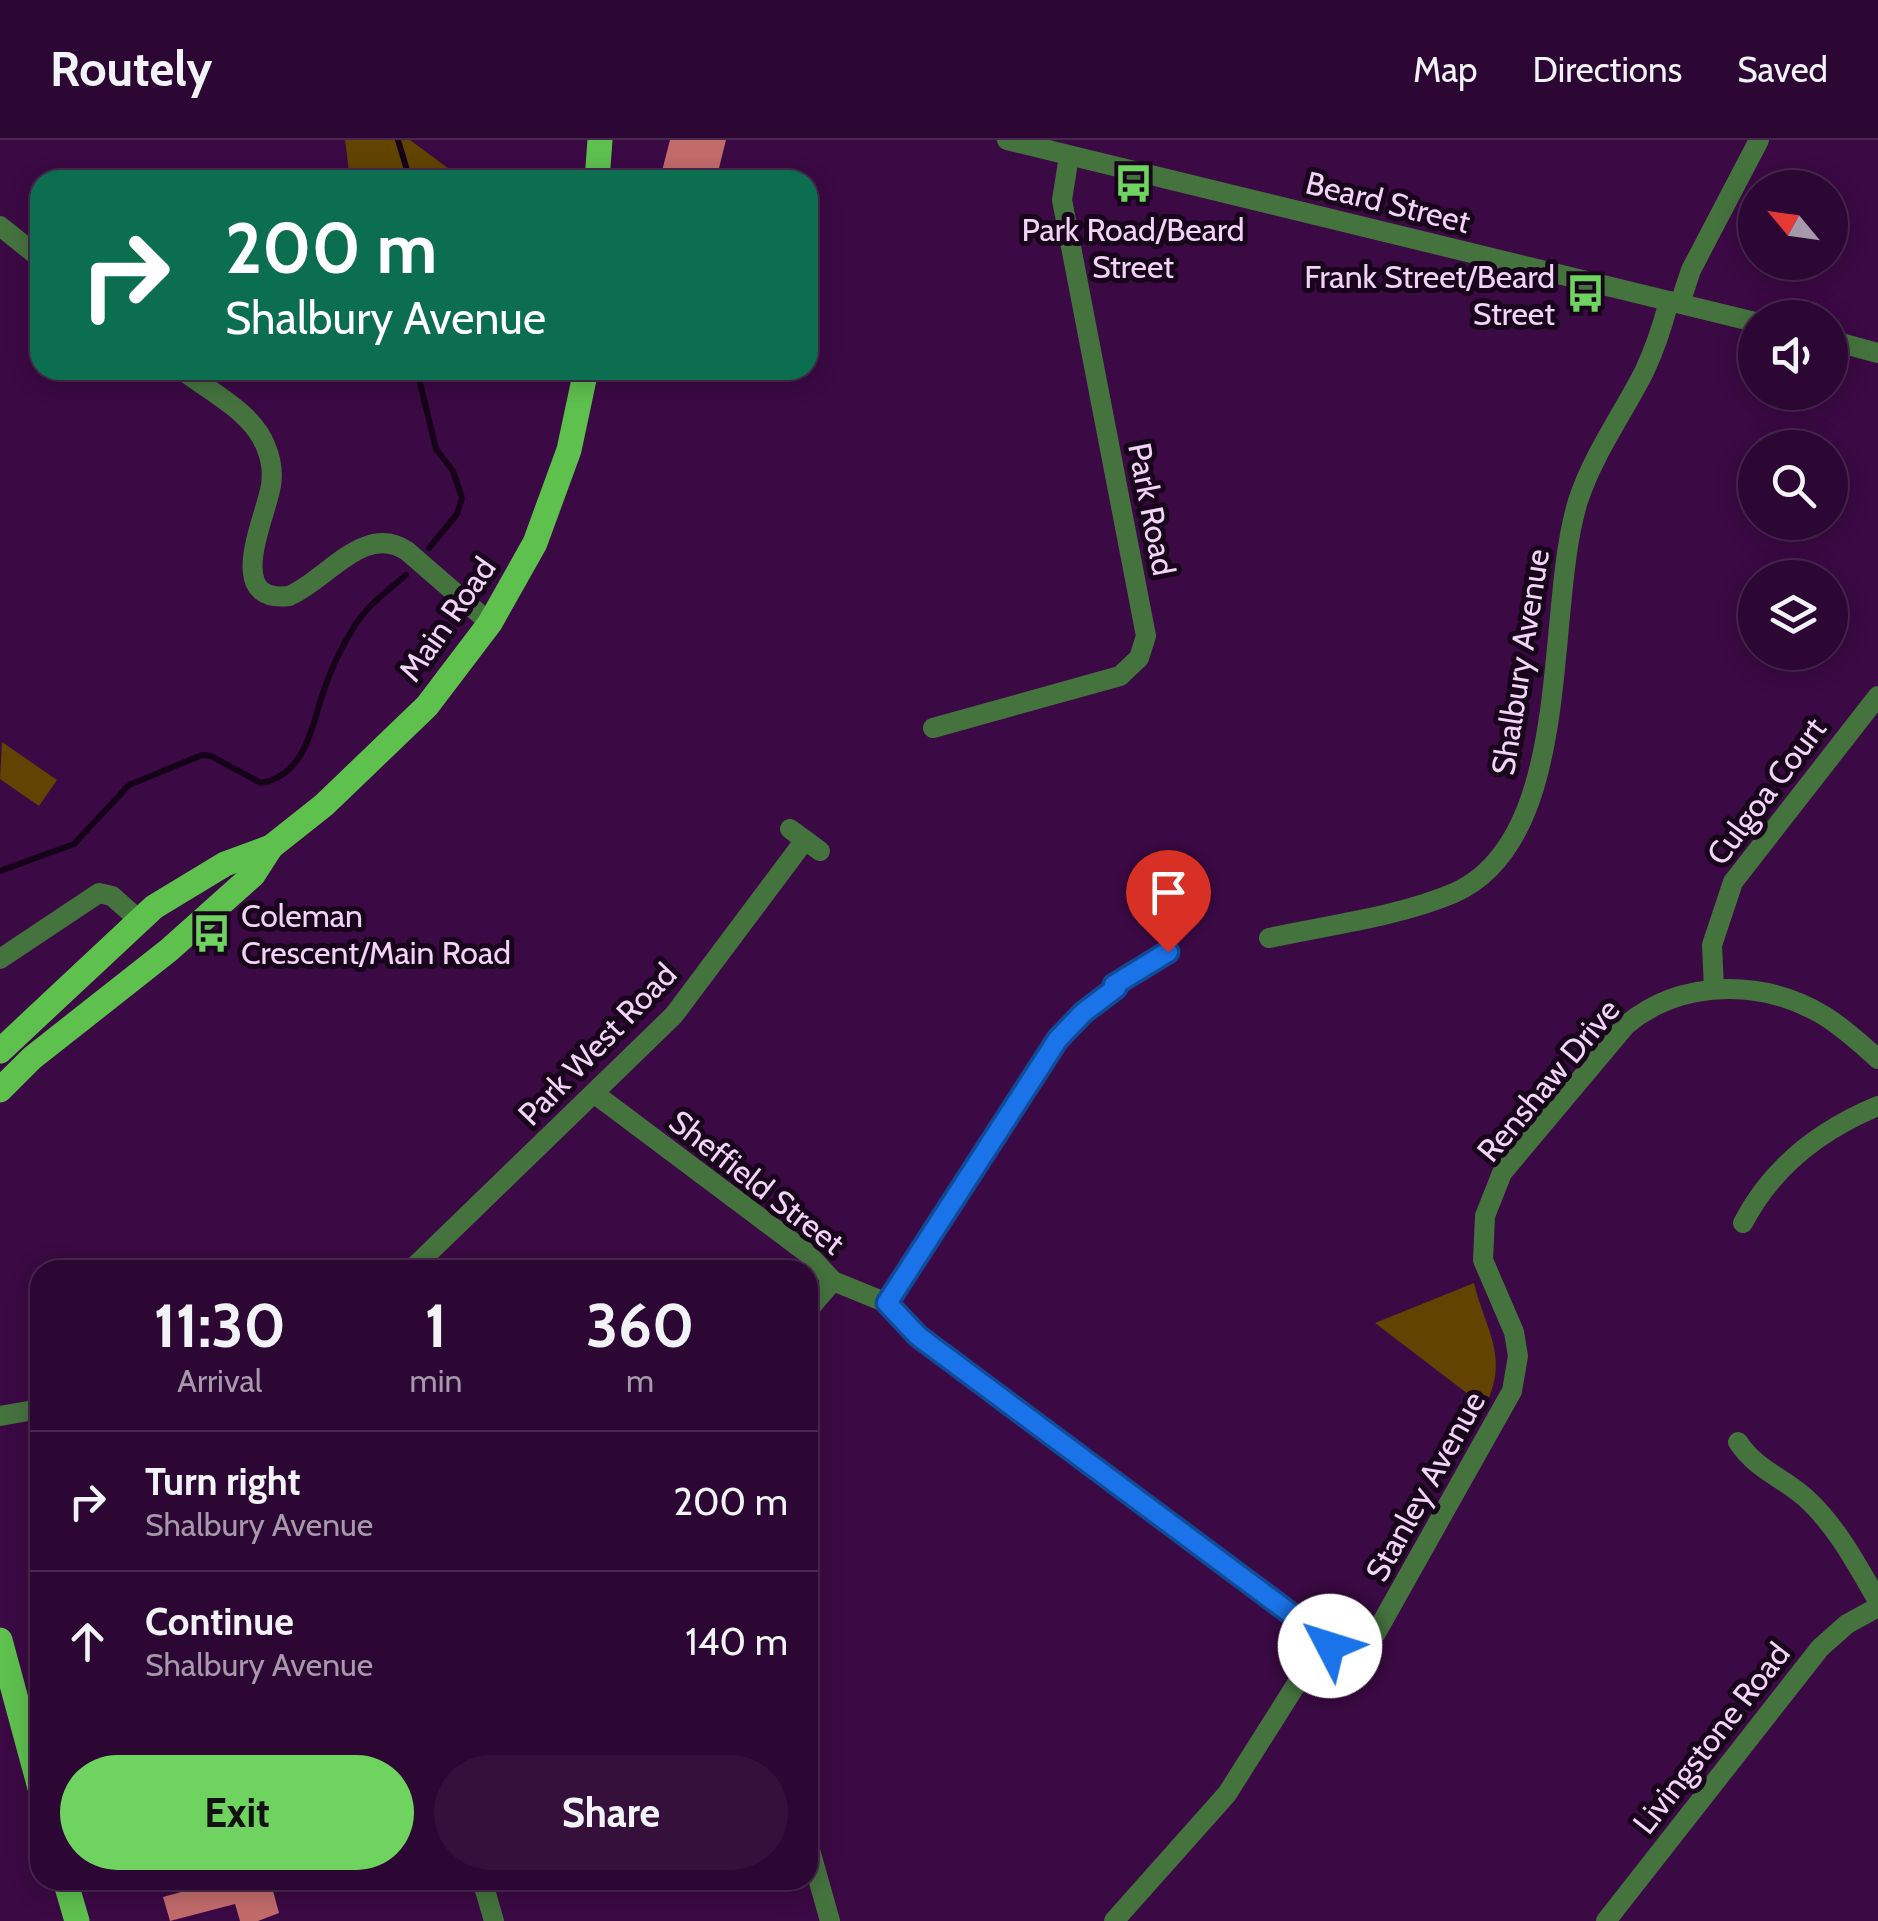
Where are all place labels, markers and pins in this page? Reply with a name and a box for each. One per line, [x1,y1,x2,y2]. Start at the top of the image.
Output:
bus stop icon: Park Road/Beard Street [1112,163,1154,205]
place label: Park Road/Beard Street [1022,210,1244,286]
place label: Frank Street/Beard Street [1304,257,1555,333]
bus stop icon: Frank Street/Beard Street [1564,273,1606,315]
pin [1126,850,1211,953]
place label: Coleman Crescent/Main Road [241,896,511,972]
bus stop icon: Coleman Crescent/Main Road [190,912,232,954]

